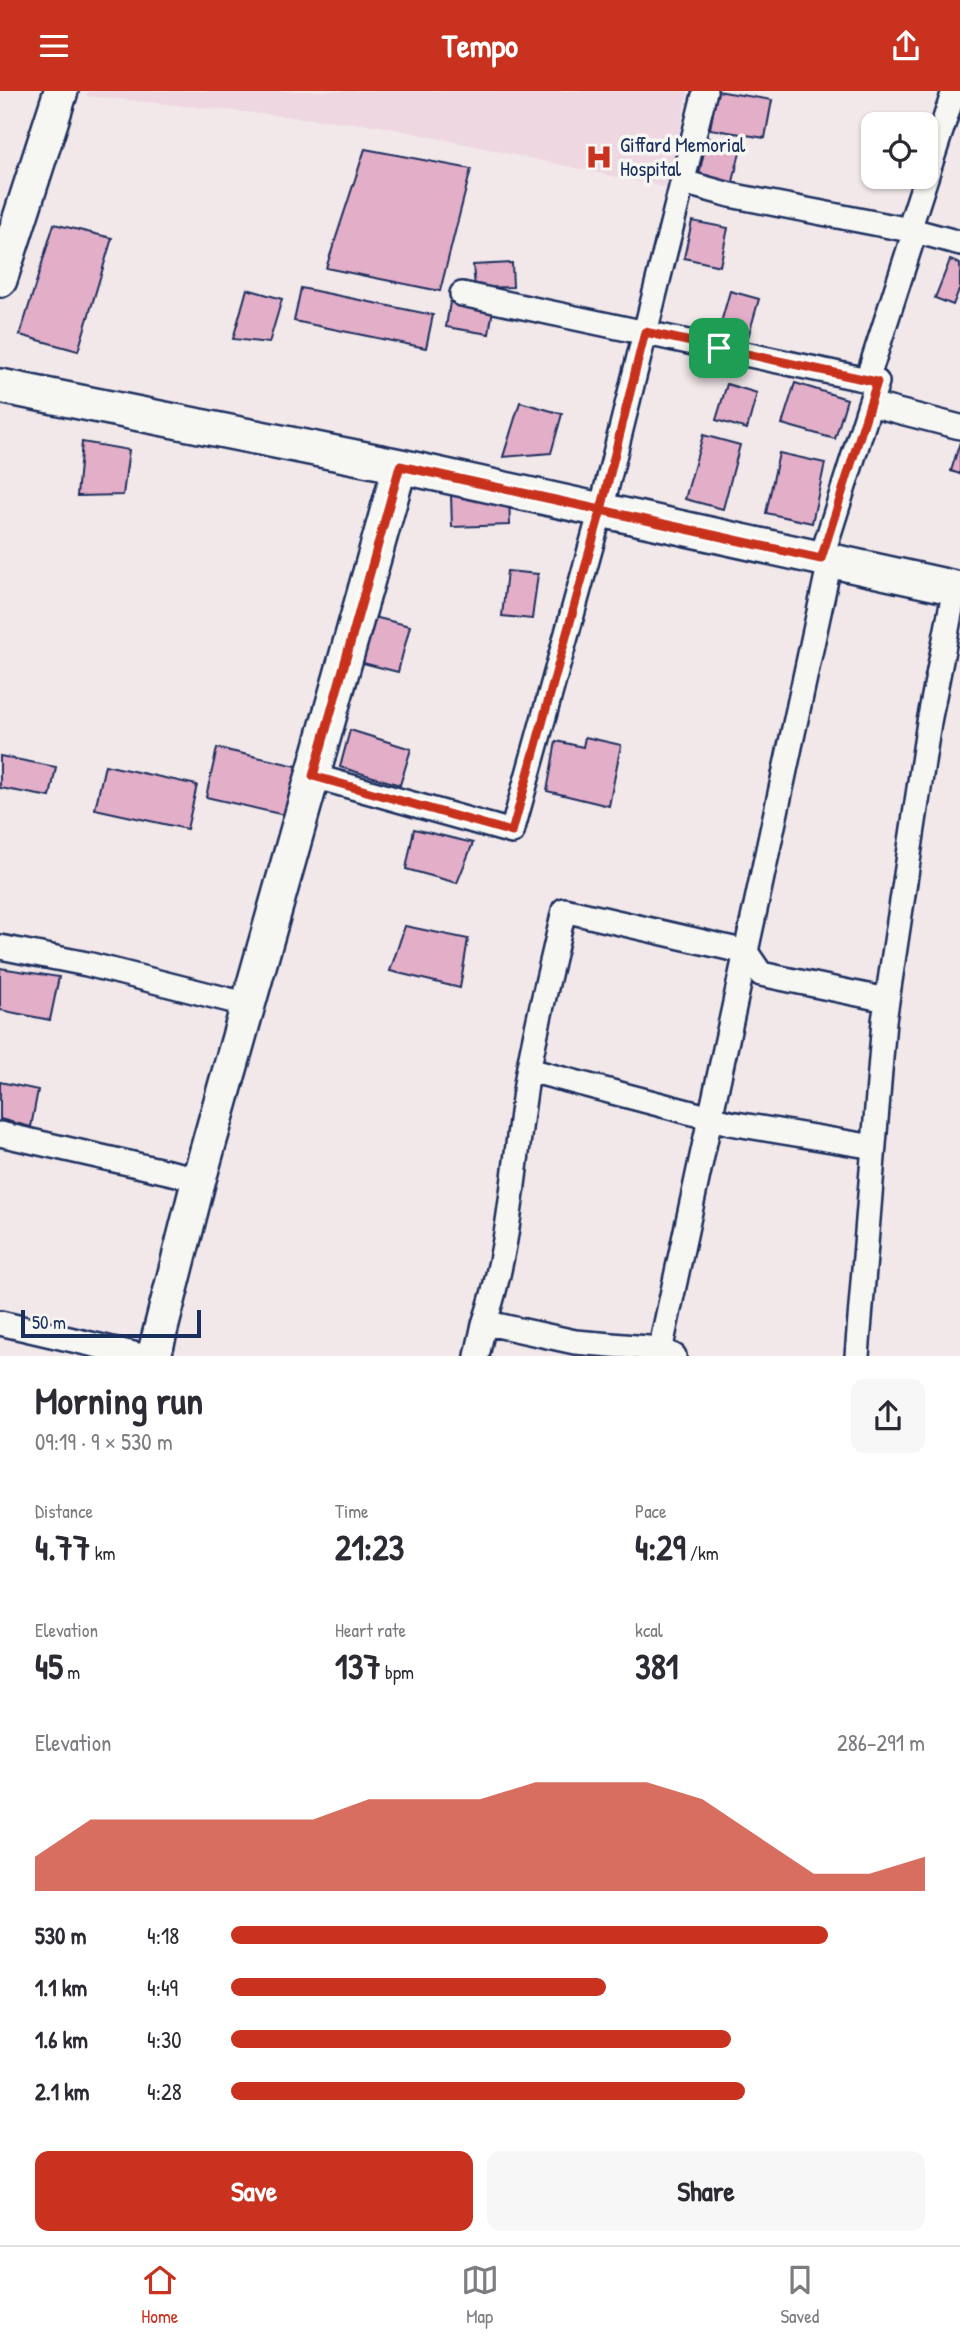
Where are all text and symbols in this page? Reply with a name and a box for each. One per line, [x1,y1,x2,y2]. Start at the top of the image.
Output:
text: Tempo [442,24,518,67]
icon: menu [35,27,73,65]
icon: share [887,27,925,65]
map controls [861,112,938,189]
button: locate [861,112,938,189]
place label: Giffard Memorial Hospital [620,130,746,183]
hospital icon: Giffard Memorial Hospital [584,142,614,172]
pin [689,318,749,378]
icon: arrive [700,329,738,367]
scale bar [21,1307,201,1339]
text: 50 m [32,1309,66,1335]
text: Morning run [35,1374,203,1426]
button: share [851,1379,925,1453]
text: 09:19 · 9 × 530 m [35,1426,173,1457]
text: Distance [35,1498,93,1524]
text: Time [335,1498,369,1524]
text: Pace [635,1498,667,1524]
text: 4.77 [35,1524,90,1571]
text: 21:23 [335,1524,404,1571]
text: 4:29 [635,1524,685,1571]
text: km [90,1540,115,1566]
text: /km [685,1540,719,1566]
text: Elevation [35,1617,98,1643]
text: Heart rate [335,1617,406,1643]
text: kcal [635,1617,663,1643]
text: 45 [35,1643,63,1690]
text: 137 [335,1643,381,1690]
text: 381 [635,1643,679,1690]
text: m [63,1659,80,1685]
text: bpm [381,1659,414,1685]
text: Elevation [35,1727,111,1758]
text: 286–291 m [837,1727,925,1758]
text: 530 m [35,1920,86,1951]
text: 4:18 [147,1920,179,1951]
text: 1.1 km [35,1972,87,2003]
text: 4:49 [147,1972,178,2003]
text: 1.6 km [35,2024,88,2055]
text: 4:30 [147,2024,182,2055]
text: 2.1 km [35,2076,90,2107]
text: 4:28 [147,2076,182,2107]
button: Save [35,2151,473,2231]
button: Share [487,2151,925,2231]
tab: Home [141,2261,179,2329]
tab: Map [461,2261,499,2329]
tab: Saved [780,2261,819,2329]

